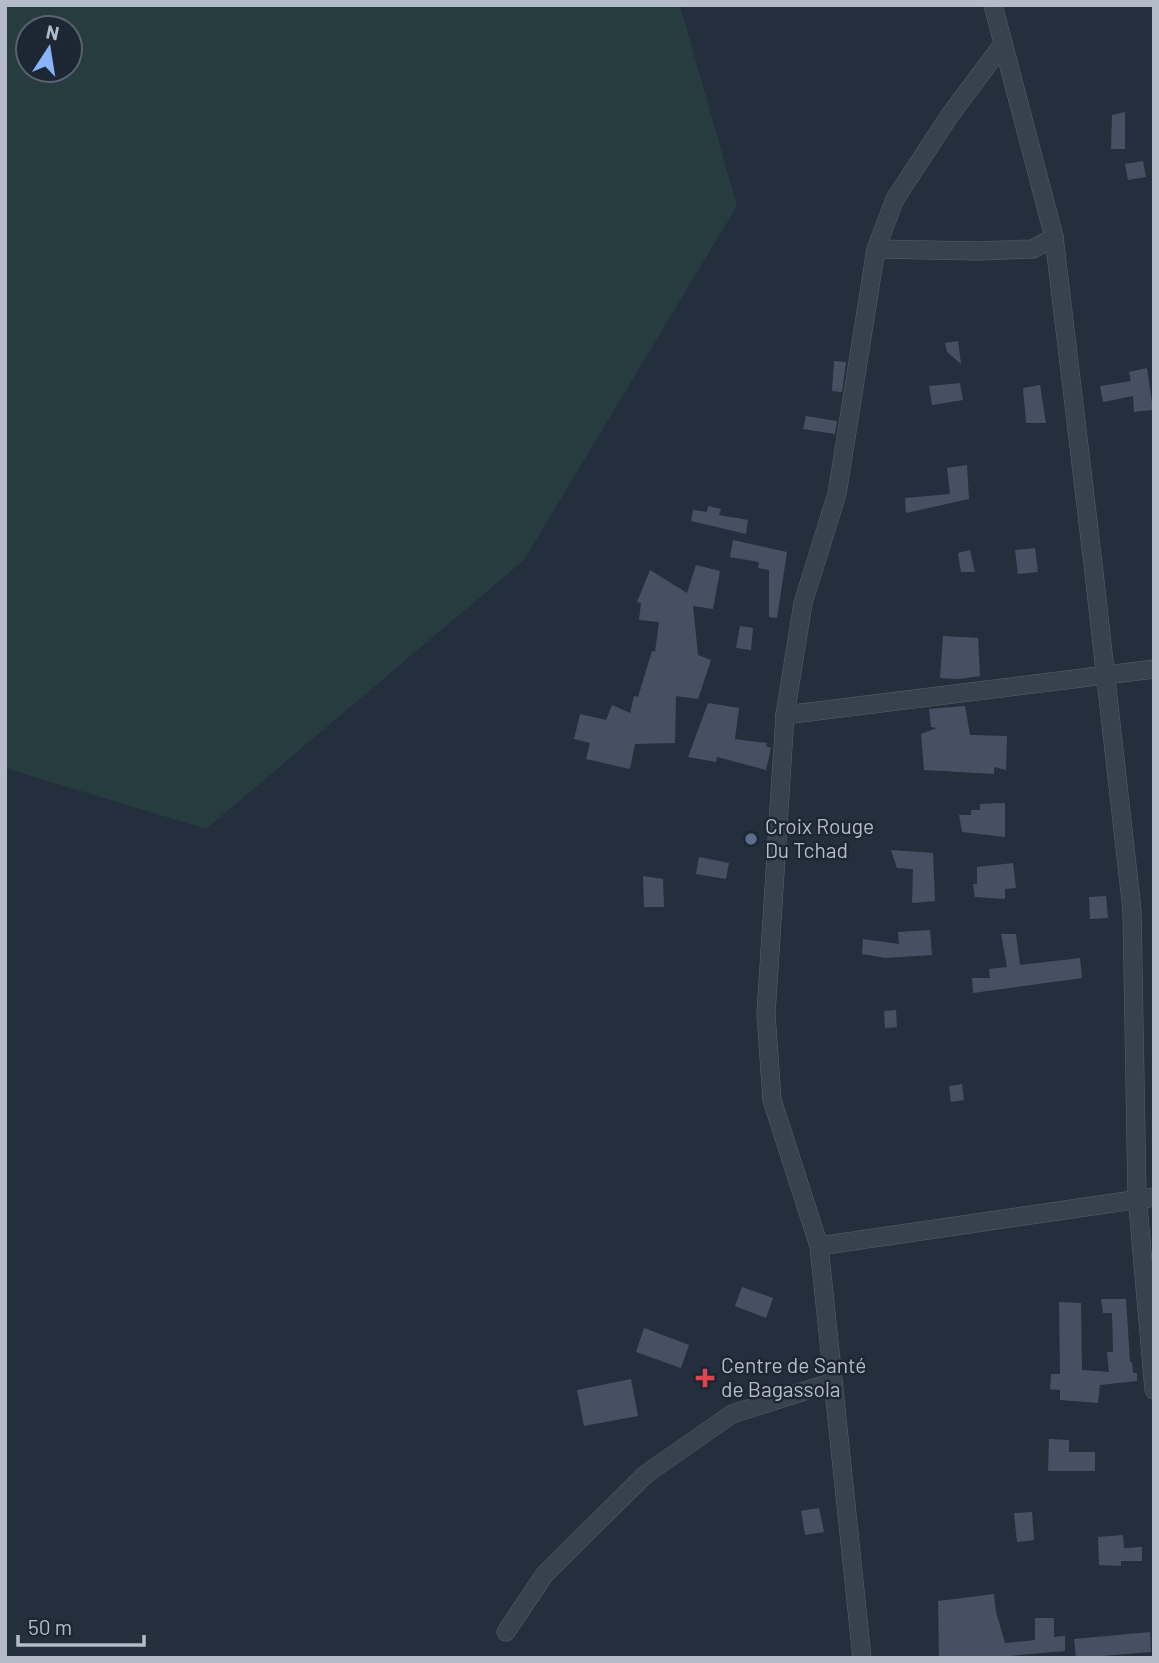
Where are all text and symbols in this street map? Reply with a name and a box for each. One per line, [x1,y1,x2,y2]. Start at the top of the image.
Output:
north arrow [14,14,84,84]
text: N [44,19,61,44]
place label: Croix Rouge Du Tchad [765,813,874,862]
marker: Croix Rouge Du Tchad [743,831,759,847]
place label: Centre de Santé de Bagassola [721,1352,866,1401]
marker: Centre de Santé de Bagassola [695,1368,715,1388]
scale bar [18,1604,144,1648]
text: 50 m [28,1614,72,1639]

